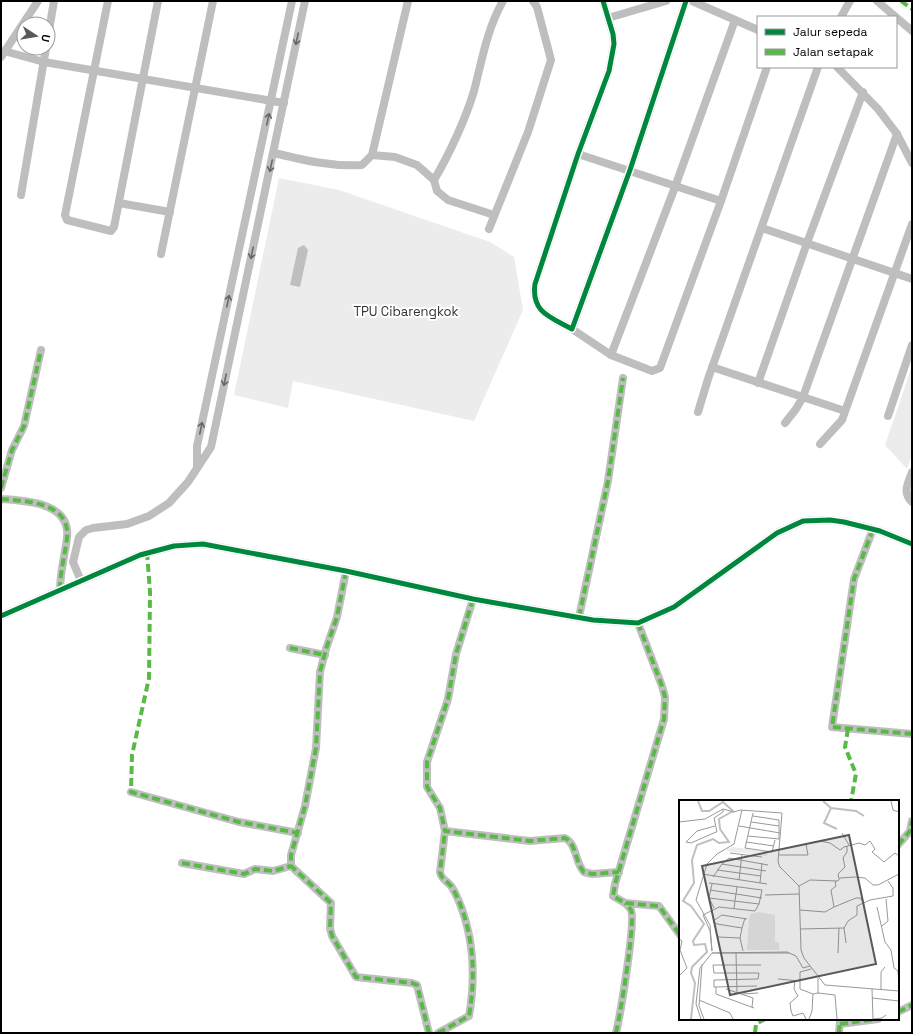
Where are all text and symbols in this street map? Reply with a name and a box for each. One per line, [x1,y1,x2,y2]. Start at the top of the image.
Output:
north arrow [16,16,56,56]
legend [757,16,897,68]
text: Jalur sepeda [793,24,868,40]
one-way arrow [293,32,301,45]
text: U [38,33,53,43]
text: Jalan setapak [793,44,874,60]
one-way arrow [264,113,272,126]
one-way arrow [266,160,274,173]
one-way arrow [247,246,255,259]
one-way arrow [225,295,233,308]
park label: TPU Cibarengkok [353,303,459,320]
one-way arrow [220,373,228,386]
one-way arrow [197,422,205,435]
inset map [679,800,899,1020]

